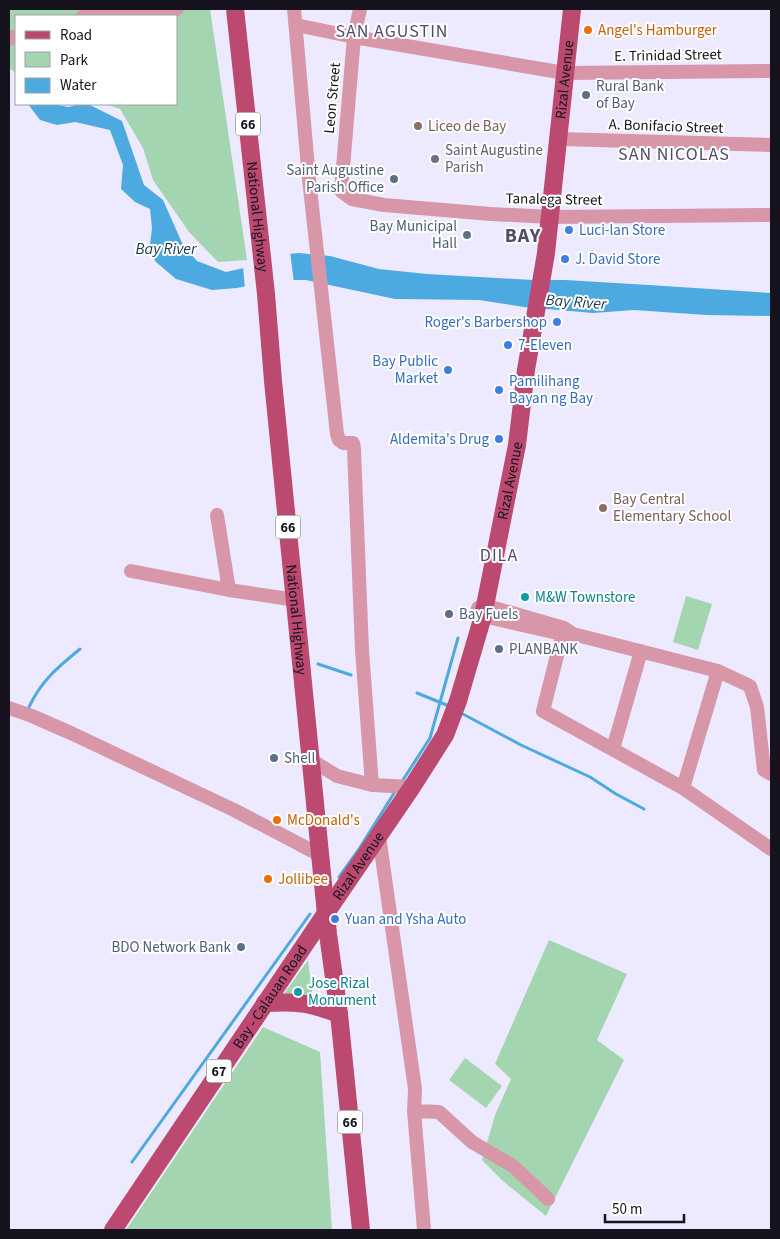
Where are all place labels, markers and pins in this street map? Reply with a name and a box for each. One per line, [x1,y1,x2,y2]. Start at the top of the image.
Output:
place label: Angel's Hamburger [598,20,718,41]
marker: Angel's Hamburger [582,24,594,36]
place label: Rural Bank of Bay [596,76,665,114]
marker: Rural Bank of Bay [580,89,592,101]
place label: Liceo de Bay [428,116,506,137]
marker: Liceo de Bay [412,120,424,132]
place label: Saint Augustine Parish [445,140,543,178]
marker: Saint Augustine Parish [429,153,441,165]
place label: Saint Augustine Parish Office [286,160,384,198]
marker: Saint Augustine Parish Office [388,173,400,185]
place label: Bay Municipal Hall [370,216,457,254]
place label: Luci-lan Store [579,220,665,241]
marker: Luci-lan Store [563,224,575,236]
marker: Bay Municipal Hall [461,229,473,241]
place label: J. David Store [575,249,661,270]
marker: J. David Store [559,253,571,265]
place label: Roger's Barbershop [424,312,547,333]
marker: Roger's Barbershop [551,316,563,328]
place label: 7-Eleven [518,335,572,356]
marker: 7-Eleven [502,339,514,351]
place label: Bay Public Market [372,351,438,389]
marker: Bay Public Market [442,364,454,376]
place label: Pamilihang Bayan ng Bay [509,371,593,409]
marker: Pamilihang Bayan ng Bay [493,384,505,396]
place label: Aldemita's Drug [390,429,489,450]
marker: Aldemita's Drug [493,433,505,445]
place label: Bay Central Elementary School [613,489,731,527]
marker: Bay Central Elementary School [597,502,609,514]
place label: M&W Townstore [535,587,635,608]
marker: M&W Townstore [519,591,531,603]
place label: Bay Fuels [459,604,518,625]
marker: Bay Fuels [443,608,455,620]
place label: PLANBANK [509,639,578,660]
marker: PLANBANK [493,643,505,655]
place label: Shell [284,748,315,769]
marker: Shell [268,752,280,764]
place label: McDonald's [287,810,360,831]
marker: McDonald's [271,814,283,826]
place label: Jollibee [278,869,328,890]
marker: Jollibee [262,873,274,885]
place label: Yuan and Ysha Auto [344,909,466,930]
marker: Yuan and Ysha Auto [329,913,341,925]
place label: BDO Network Bank [111,937,232,958]
marker: BDO Network Bank [235,941,247,953]
place label: Jose Rizal Monument [308,973,377,1011]
marker: Jose Rizal Monument [292,986,304,998]

